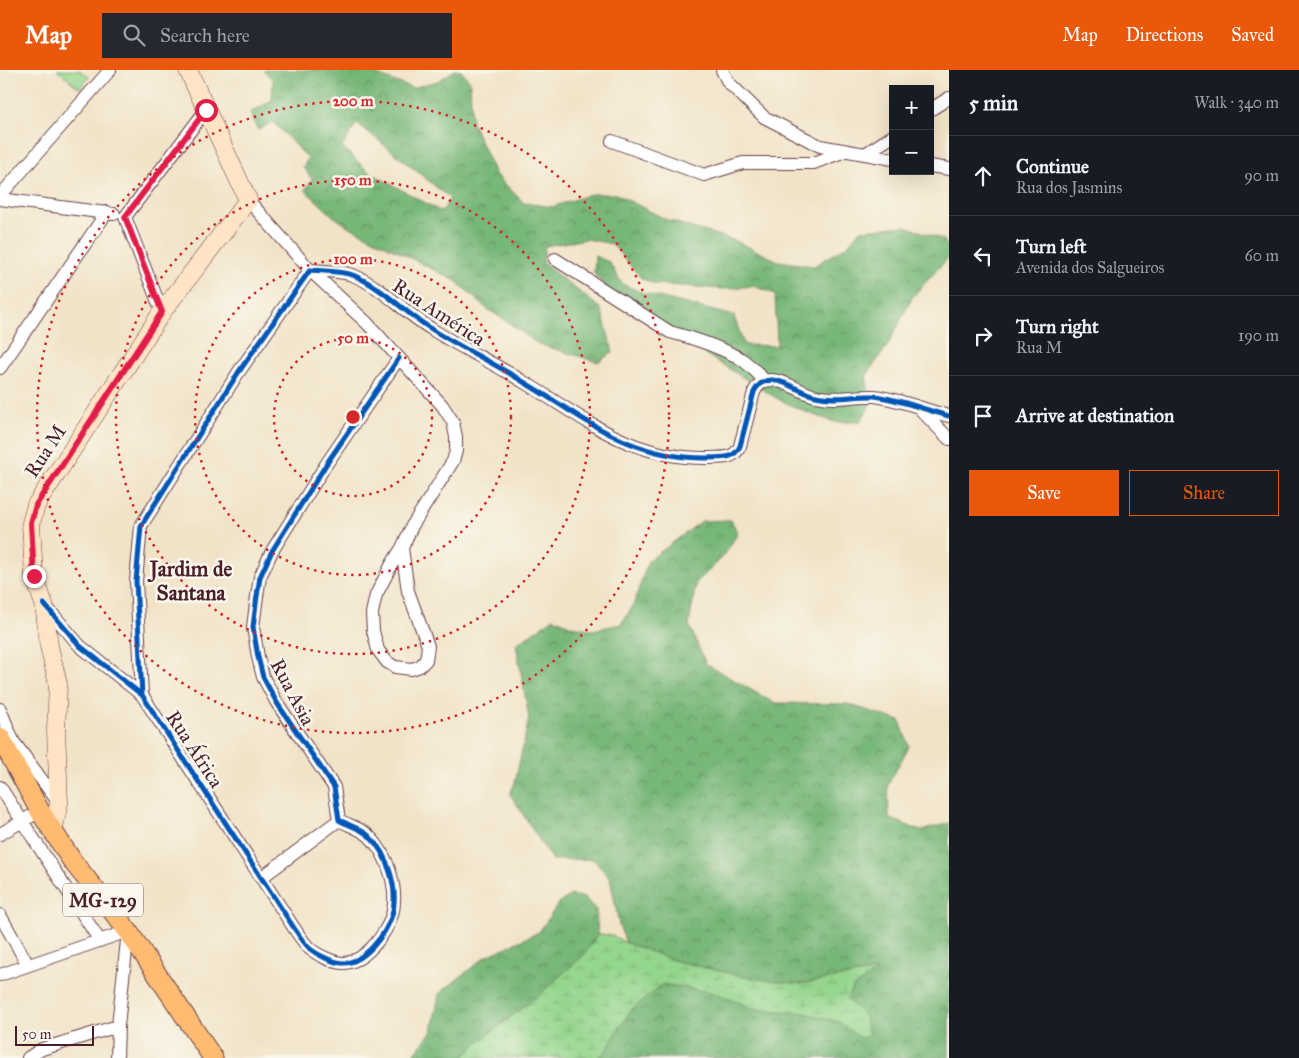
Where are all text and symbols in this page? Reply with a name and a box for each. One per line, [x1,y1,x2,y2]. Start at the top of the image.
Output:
search box [102,13,452,58]
text: Map [25,20,72,50]
icon: search [120,21,148,49]
text: Search here [160,24,250,47]
text: Map [1062,24,1098,46]
text: Directions [1126,24,1203,46]
text: Saved [1231,24,1274,46]
map controls [889,85,934,175]
button: + [889,85,934,130]
text: 5 min [969,90,1018,116]
text: 200 m [333,92,374,110]
text: Walk · 340 m [1194,93,1279,112]
route start [195,99,218,122]
button: − [889,130,934,175]
text: Continue [1016,155,1089,178]
icon: ahead [969,162,997,190]
text: 90 m [1244,166,1279,185]
text: 150 m [334,171,372,189]
text: Rua dos Jasmins [1016,178,1122,197]
text: Turn left [1016,235,1086,258]
icon: left [969,242,997,270]
text: 60 m [1245,246,1279,265]
text: 100 m [333,250,373,268]
text: Avenida dos Salgueiros [1016,258,1164,277]
street label: Rua América [388,273,490,351]
text: Turn right [1016,315,1099,338]
icon: right [969,322,997,350]
text: 190 m [1238,326,1279,345]
text: 50 m [337,329,369,347]
text: Rua M [1016,338,1062,357]
icon: arrive [969,402,997,430]
text: Arrive at destination [1016,404,1174,427]
centre of rings [344,408,362,426]
street label: Rua M [19,420,71,482]
button: Save [969,470,1119,516]
button: Share [1129,470,1279,516]
district label: Jardim de Santana [147,556,232,606]
route end [23,565,46,588]
street label: Rua Asia [265,655,321,730]
street label: Rua África [161,705,230,793]
road number: MG-129 [63,884,143,916]
scale bar [15,1023,94,1046]
text: 50 m [22,1026,51,1043]

